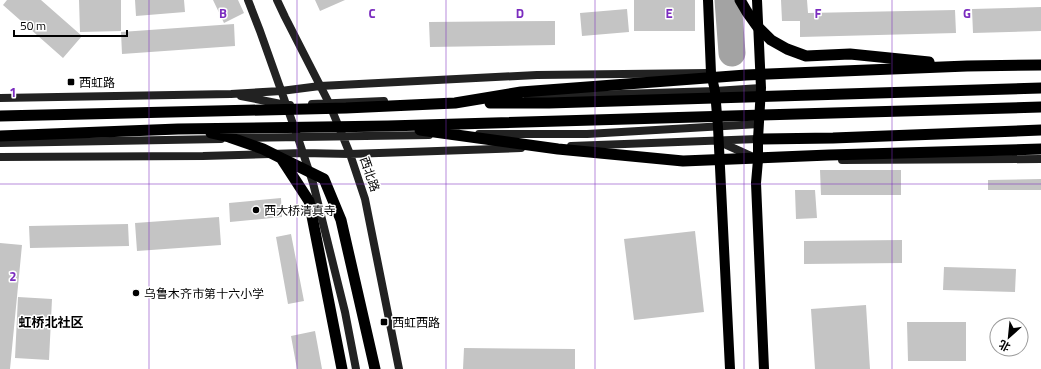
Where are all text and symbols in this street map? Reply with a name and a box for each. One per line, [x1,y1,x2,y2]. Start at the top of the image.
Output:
text: B [219,3,227,23]
text: C [368,3,376,23]
text: D [516,3,524,23]
text: E [665,3,673,23]
text: F [815,3,822,23]
text: G [963,3,971,23]
scale bar [14,12,127,38]
text: 50 m [20,16,46,35]
place label: 西虹路 [79,73,115,92]
marker: 西虹路 [66,77,76,87]
text: 1 [9,82,17,102]
street label: 西北路 [355,154,385,194]
place label: 西大桥清真寺 [264,201,336,220]
marker: 西大桥清真寺 [251,205,261,215]
text: 2 [9,266,17,286]
place label: 乌鲁木齐市第十六小学 [144,284,264,303]
marker: 乌鲁木齐市第十六小学 [131,288,141,298]
district label: 虹桥北社区 [18,312,84,332]
place label: 西虹西路 [392,313,440,332]
marker: 西虹西路 [379,317,389,327]
north arrow [989,317,1029,357]
text: 北 [996,336,1013,356]

